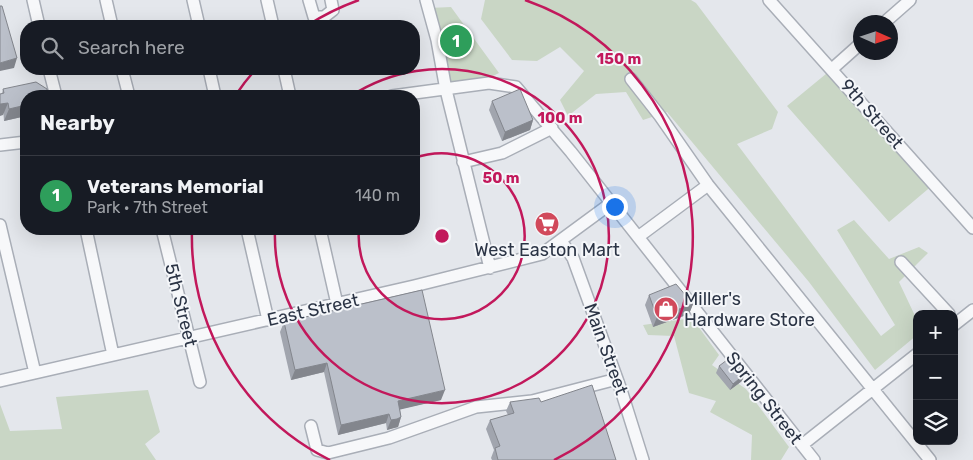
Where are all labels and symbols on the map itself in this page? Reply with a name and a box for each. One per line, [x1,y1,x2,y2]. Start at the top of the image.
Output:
north arrow [853,15,898,60]
pin: 1 [440,22,472,60]
text: 150 m [597,50,641,68]
street label: 9th Street [836,75,908,153]
text: 100 m [538,109,582,127]
text: 50 m [483,169,519,187]
your location [602,194,628,220]
supermarket icon: West Easton Mart [534,211,560,237]
centre of rings [433,227,451,245]
place label: West Easton Mart [474,239,620,261]
street label: 5th Street [160,261,202,349]
place label: Miller's Hardware Store [684,288,815,331]
street label: East Street [265,289,361,331]
shop icon: Miller's Hardware Store [653,296,679,322]
street label: Main Street [579,300,633,398]
street label: Spring Street [721,347,807,449]

